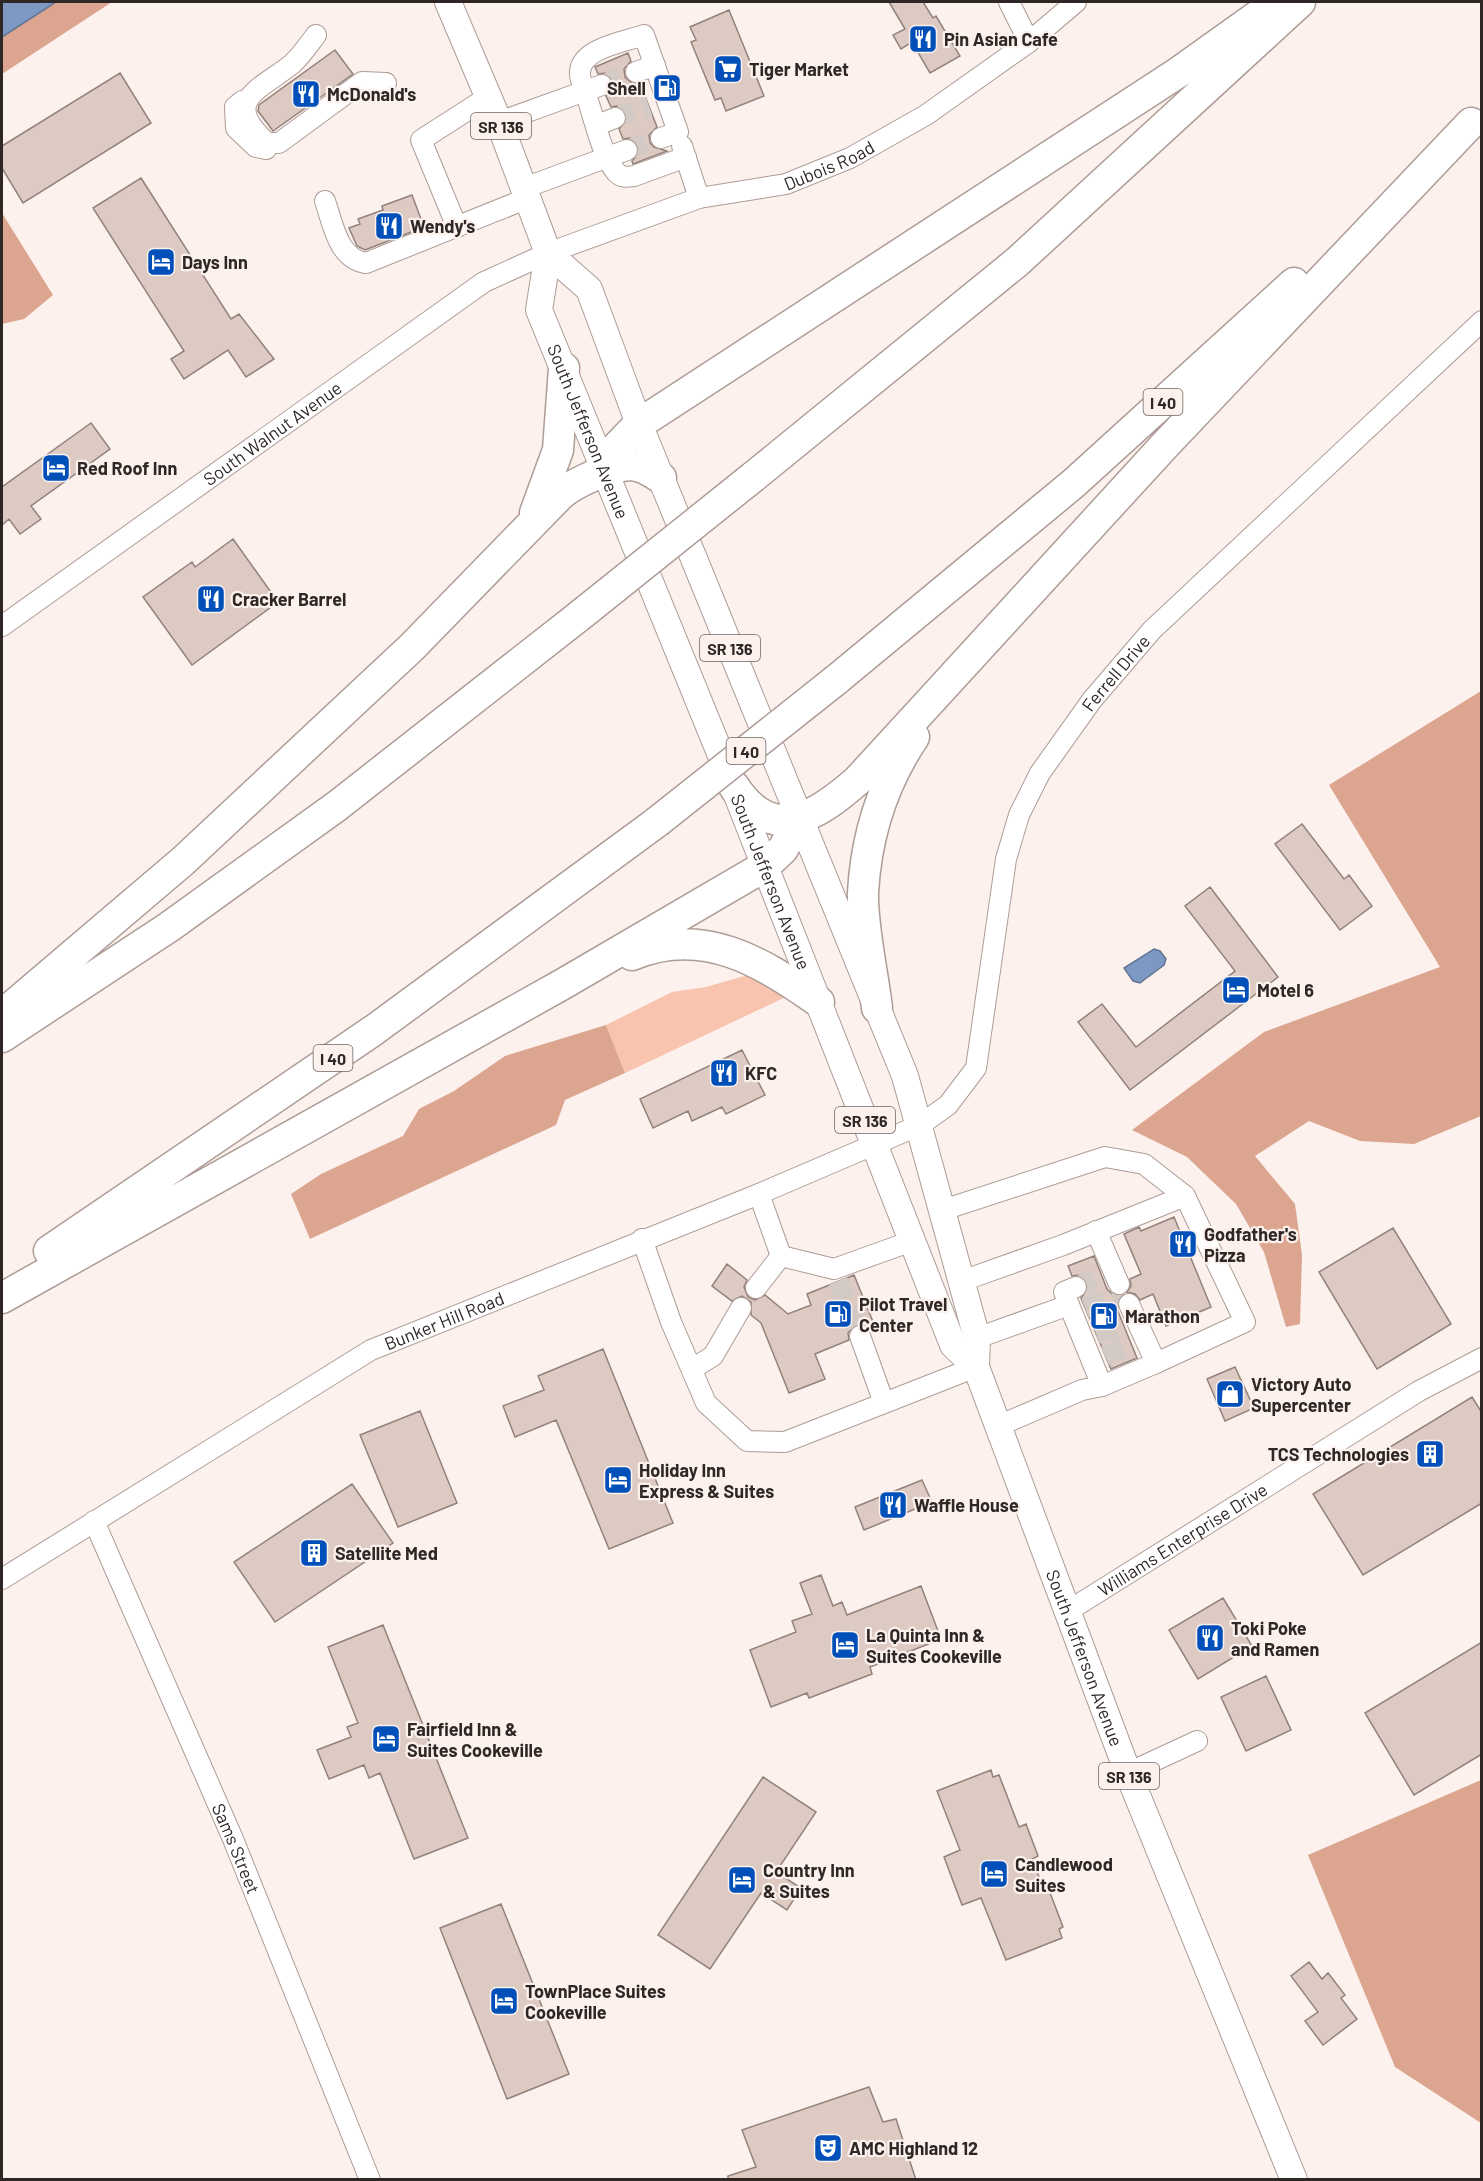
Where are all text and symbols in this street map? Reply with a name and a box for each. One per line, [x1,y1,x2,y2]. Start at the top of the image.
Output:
restaurant icon: Pin Asian Cafe [907,23,939,55]
place label: Pin Asian Cafe [944,28,1058,50]
supermarket icon: Tiger Market [712,53,744,85]
place label: Tiger Market [749,58,849,80]
fuel station icon: Shell [651,72,683,104]
place label: Shell [607,77,646,99]
restaurant icon: McDonald's [290,78,322,110]
place label: McDonald's [327,83,416,105]
road number: SR 136 [471,113,531,139]
street label: Dubois Road [780,136,878,195]
restaurant icon: Wendy's [373,210,405,242]
place label: Wendy's [410,215,475,237]
hotel icon: Days Inn [145,246,177,278]
place label: Days Inn [182,251,248,273]
street label: South Jefferson Avenue [543,341,634,522]
street label: South Walnut Avenue [199,376,346,490]
road number: I 40 [1144,389,1182,415]
hotel icon: Red Roof Inn [40,452,72,484]
place label: Red Roof Inn [77,457,177,479]
restaurant icon: Cracker Barrel [195,583,227,615]
place label: Cracker Barrel [232,588,346,610]
street label: Ferrell Drive [1077,630,1154,715]
road number: SR 136 [700,635,760,661]
road number: I 40 [726,738,766,764]
street label: South Jefferson Avenue [727,791,815,973]
hotel icon: Motel 6 [1220,974,1252,1006]
place label: Motel 6 [1257,979,1314,1001]
road number: I 40 [314,1045,352,1071]
restaurant icon: KFC [708,1057,740,1089]
place label: KFC [745,1062,777,1084]
road number: SR 136 [835,1107,895,1133]
place label: Godfather's Pizza [1204,1223,1297,1266]
restaurant icon: Godfather's Pizza [1167,1228,1199,1260]
street label: Bunker Hill Road [381,1287,507,1355]
place label: Pilot Travel Center [859,1293,947,1336]
fuel station icon: Pilot Travel Center [822,1298,854,1330]
fuel station icon: Marathon [1088,1300,1120,1332]
place label: Marathon [1125,1305,1200,1327]
place label: Victory Auto Supercenter [1251,1373,1352,1416]
shop icon: Victory Auto Supercenter [1214,1378,1246,1410]
building icon: TCS Technologies [1414,1438,1446,1470]
place label: TCS Technologies [1268,1443,1409,1465]
place label: Holiday Inn Express & Suites [639,1459,774,1502]
hotel icon: Holiday Inn Express & Suites [602,1464,634,1496]
street label: Williams Enterprise Drive [1094,1478,1271,1601]
restaurant icon: Waffle House [877,1489,909,1521]
place label: Waffle House [914,1494,1019,1516]
building icon: Satellite Med [298,1537,330,1569]
place label: Satellite Med [335,1542,438,1564]
street label: South Jefferson Avenue [1042,1566,1128,1749]
place label: Toki Poke and Ramen [1231,1617,1319,1660]
restaurant icon: Toki Poke and Ramen [1194,1622,1226,1654]
place label: La Quinta Inn & Suites Cookeville [866,1624,1002,1667]
hotel icon: La Quinta Inn & Suites Cookeville [829,1629,861,1661]
place label: Fairfield Inn & Suites Cookeville [407,1718,543,1761]
hotel icon: Fairfield Inn & Suites Cookeville [370,1723,402,1755]
road number: SR 136 [1099,1763,1159,1789]
street label: Sams Street [208,1800,265,1897]
place label: Candlewood Suites [1015,1853,1113,1896]
hotel icon: Candlewood Suites [978,1858,1010,1890]
place label: Country Inn & Suites [763,1859,855,1902]
hotel icon: Country Inn & Suites [726,1864,758,1896]
place label: TownPlace Suites Cookeville [525,1980,666,2023]
hotel icon: TownPlace Suites Cookeville [488,1985,520,2017]
theatre icon: AMC Highland 12 [812,2132,844,2164]
place label: AMC Highland 12 [849,2137,978,2159]

